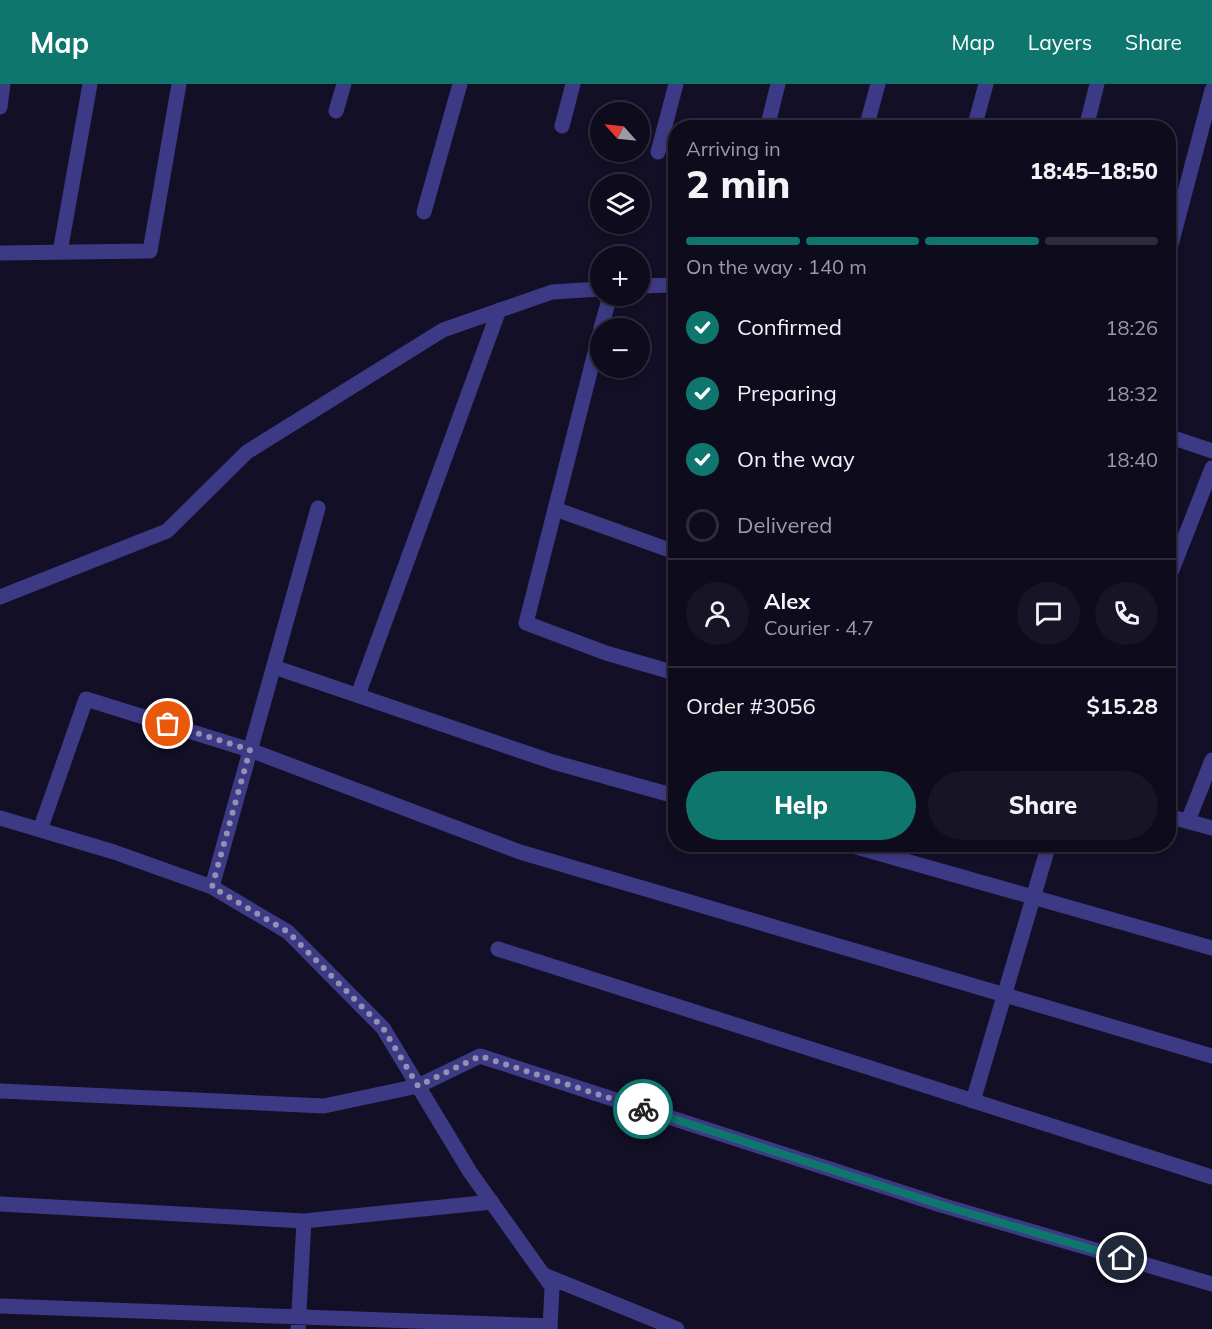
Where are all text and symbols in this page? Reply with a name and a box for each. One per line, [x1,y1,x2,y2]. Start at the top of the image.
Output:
text: Map [30,25,89,60]
text: Map [952,29,995,55]
text: Layers [1028,29,1092,55]
text: Share [1125,29,1182,55]
north arrow [590,102,650,162]
map controls [590,102,650,378]
text: Arriving in [686,136,781,161]
text: 18:45–18:50 [1030,157,1158,185]
text: 2 min [686,159,791,208]
button: layers [590,174,650,234]
button: + [590,246,650,306]
text: On the way · 140 m [686,254,867,279]
icon: check [686,311,719,344]
text: Confirmed [737,313,842,341]
text: 18:26 [1105,315,1158,340]
button: − [590,318,650,378]
icon: check [686,377,719,410]
text: Preparing [737,379,837,407]
text: 18:32 [1105,381,1158,406]
icon: check [686,443,719,476]
text: On the way [737,445,855,473]
text: 18:40 [1105,447,1158,472]
text: Delivered [737,511,832,539]
button: person [686,582,749,645]
button: chat [1017,582,1080,645]
button: phone [1095,582,1158,645]
text: Alex [764,587,810,615]
text: Courier · 4.7 [764,615,874,640]
text: Order #3056 [686,692,816,720]
text: $15.28 [1087,692,1158,720]
pin [142,698,193,749]
icon: bag [151,707,184,740]
button: Help [686,771,916,840]
button: Share [928,771,1158,840]
courier [613,1079,673,1139]
icon: bike [627,1093,660,1126]
pin [1096,1232,1147,1283]
icon: home [1105,1241,1138,1274]

